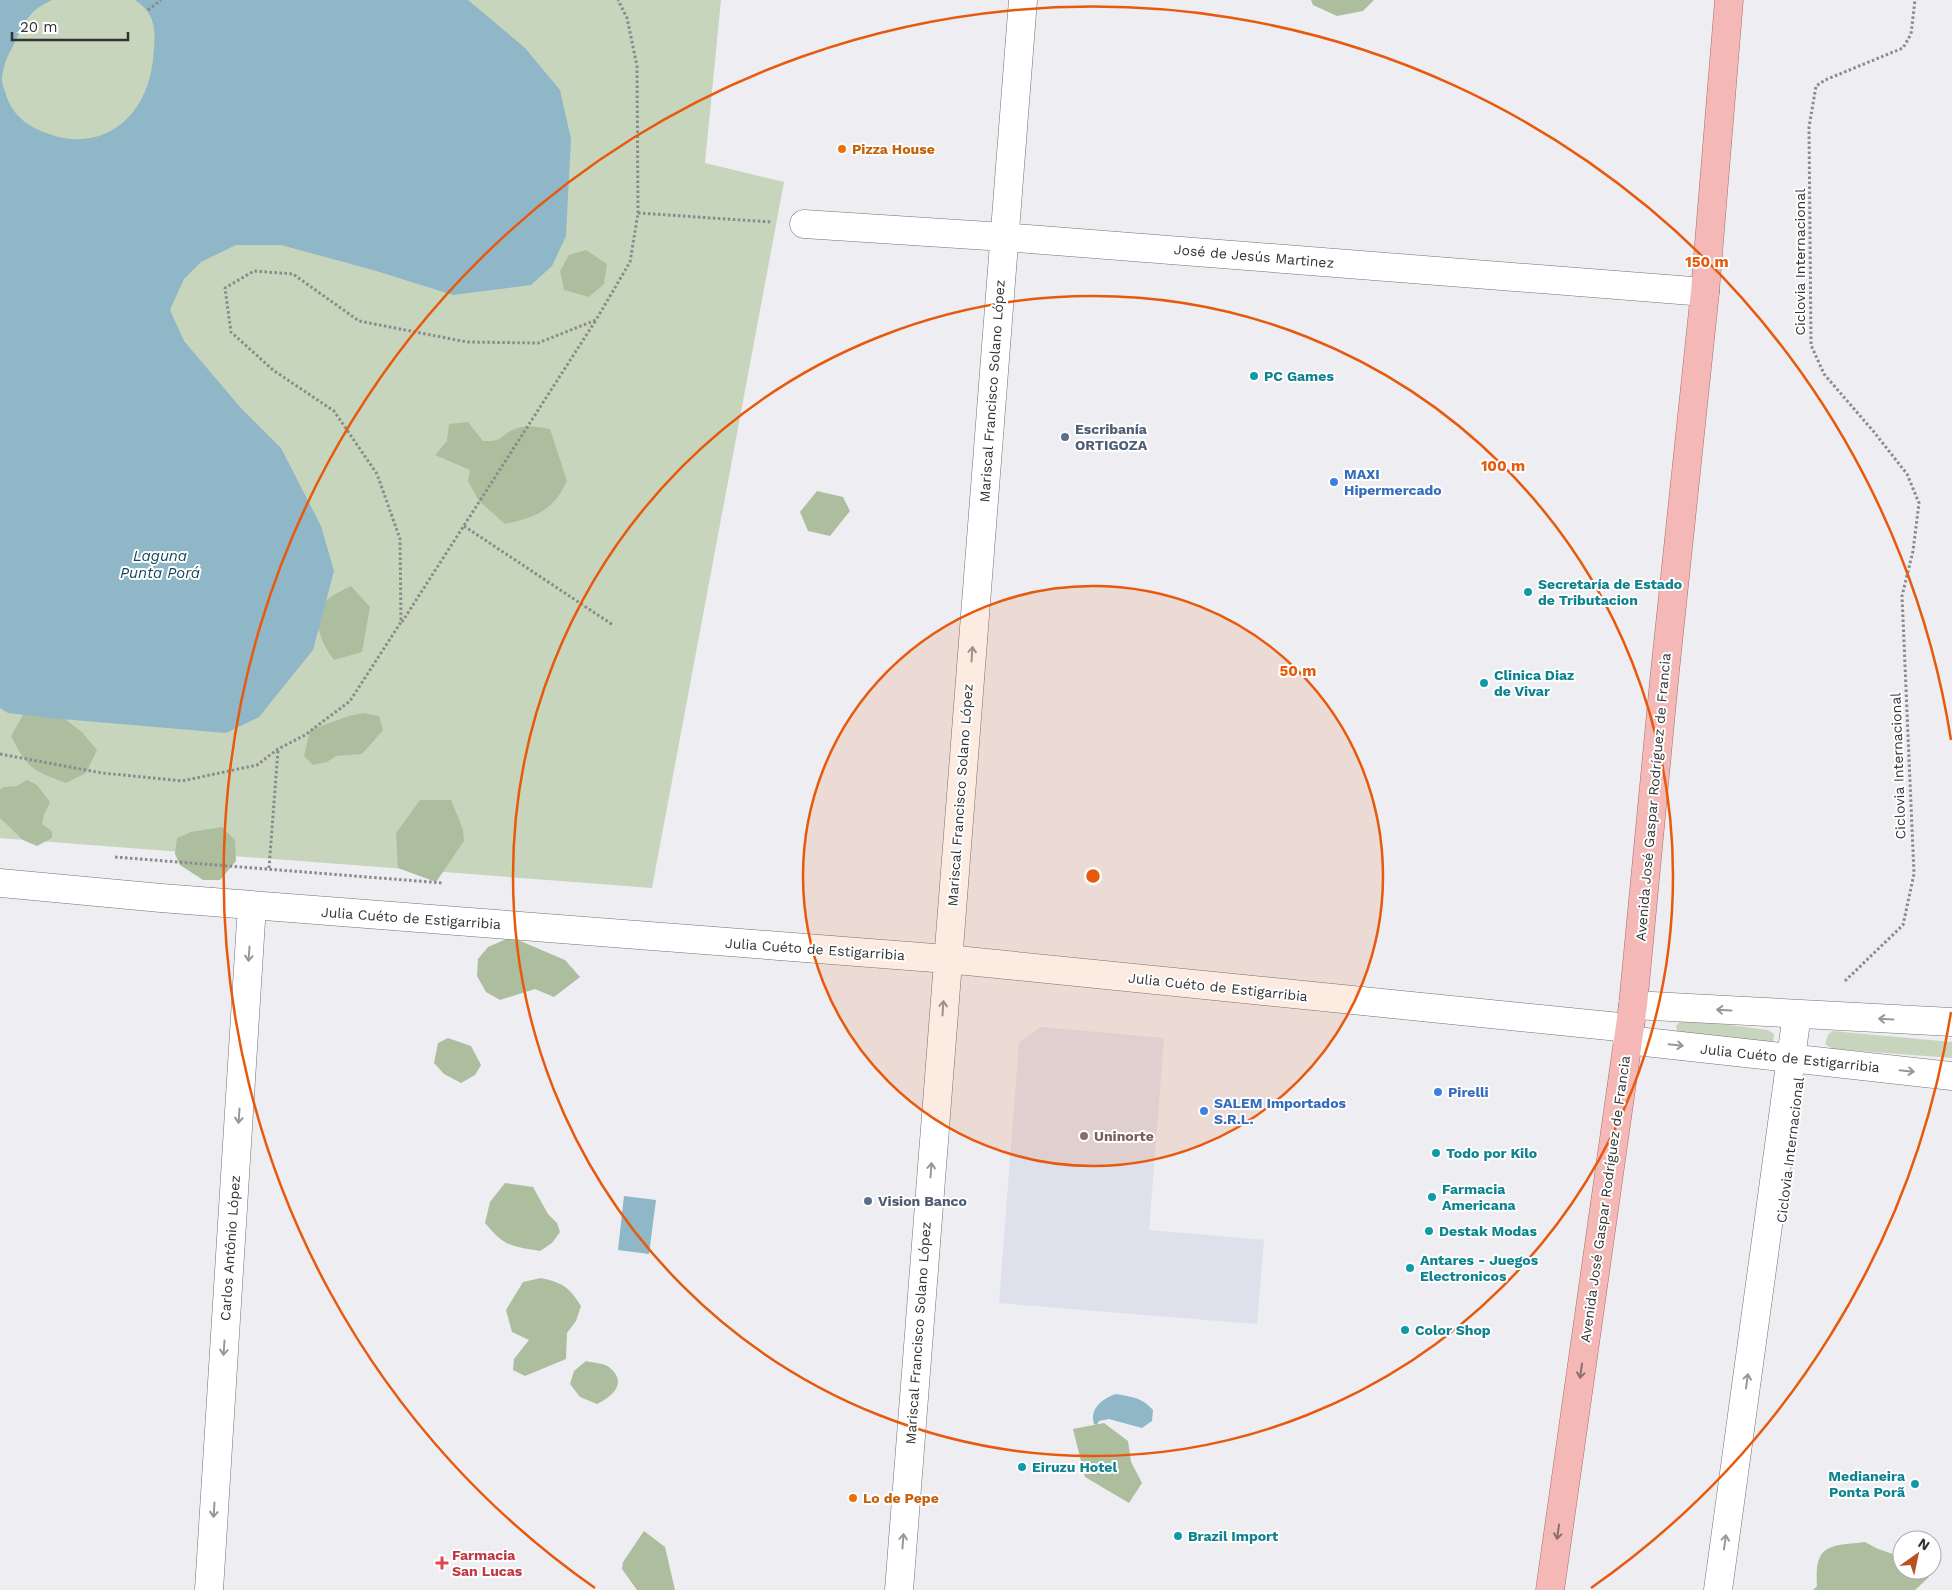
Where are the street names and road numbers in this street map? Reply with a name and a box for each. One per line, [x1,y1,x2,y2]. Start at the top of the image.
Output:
street label: Ciclovia Internacional [1792,188,1808,335]
street label: José de Jesús Martinez [1173,241,1335,271]
street label: Mariscal Francisco Solano López [976,279,1008,503]
street label: Avenida José Gaspar Rodríguez de Francia [1632,652,1674,942]
street label: Mariscal Francisco Solano López [944,683,976,907]
street label: Ciclovia Internacional [1887,692,1909,840]
street label: Julia Cuéto de Estigarribia [320,904,502,932]
street label: Julia Cuéto de Estigarribia [724,935,906,963]
street label: Julia Cuéto de Estigarribia [1127,970,1309,1004]
street label: Julia Cuéto de Estigarribia [1699,1041,1881,1075]
street label: Avenida José Gaspar Rodríguez de Francia [1577,1055,1633,1343]
street label: Ciclovia Internacional [1773,1075,1807,1224]
street label: Carlos Antônio López [217,1175,243,1321]
street label: Mariscal Francisco Solano López [902,1221,934,1445]

